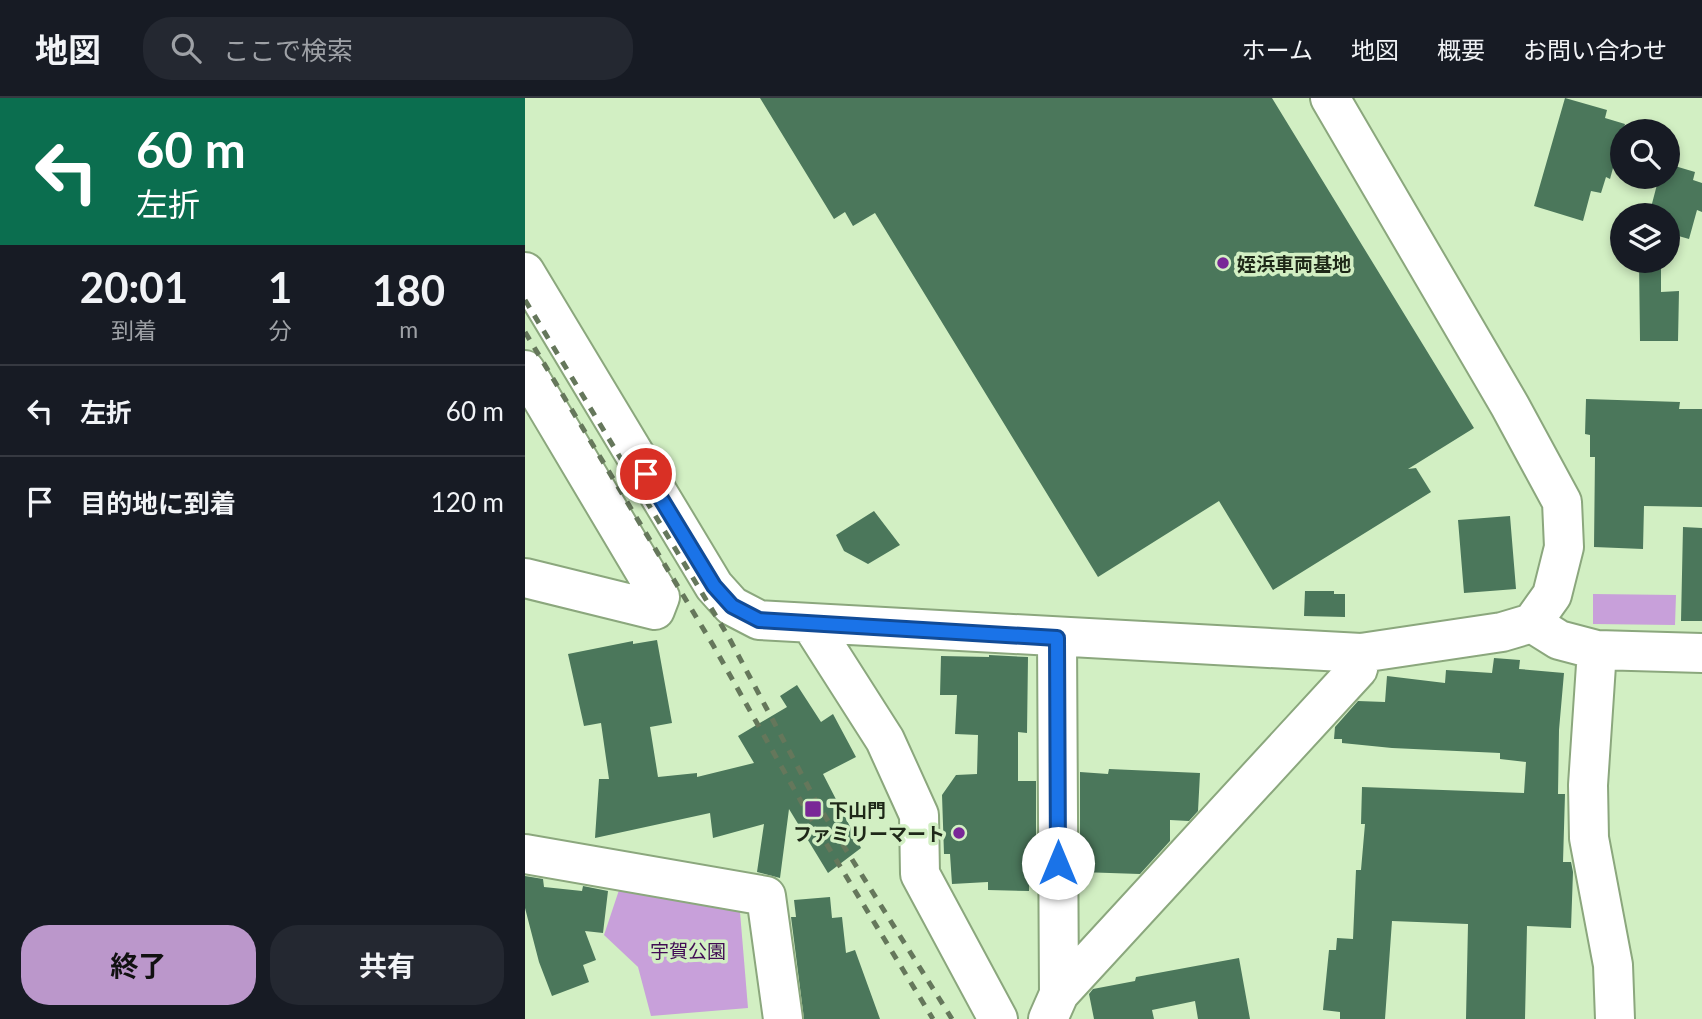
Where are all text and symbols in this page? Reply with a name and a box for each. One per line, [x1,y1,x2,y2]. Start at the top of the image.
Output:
search box [143,17,633,80]
text: 地図 [35,29,101,69]
icon: search [167,29,205,67]
text: ここで検索 [223,34,353,66]
text: ホーム [1242,35,1313,64]
text: 地図 [1351,35,1399,64]
text: 概要 [1437,35,1485,64]
text: お問い合わせ [1523,35,1667,64]
map controls [1610,119,1680,273]
button: search [1610,119,1680,189]
text: 60 m [136,120,246,178]
icon: left [21,126,112,217]
text: 左折 [136,184,200,223]
button: layers [1610,203,1680,273]
place label: 姪浜車両基地 [1237,252,1351,275]
marker: 姪浜車両基地 [1215,255,1231,271]
text: 20:01 [80,262,188,312]
text: 1 [268,262,292,312]
text: 180 [372,265,445,315]
text: m [399,315,418,343]
text: 到着 [111,316,157,344]
text: 分 [269,316,292,344]
icon: left [21,392,59,430]
text: 60 m [446,395,504,427]
text: 左折 [80,396,132,428]
pin [616,444,676,504]
icon: arrive [627,455,665,493]
icon: arrive [21,483,59,521]
text: 120 m [431,486,504,518]
text: 目的地に到着 [80,487,236,519]
place label: 下山門 [829,798,886,821]
marker: 下山門 [803,799,823,819]
place label: ファミリーマート [793,822,945,845]
marker: ファミリーマート [951,825,967,841]
position arrow [1021,826,1095,900]
button: 終了 [21,925,256,1005]
button: 共有 [270,925,504,1005]
park label: 宇賀公園 [650,939,726,962]

